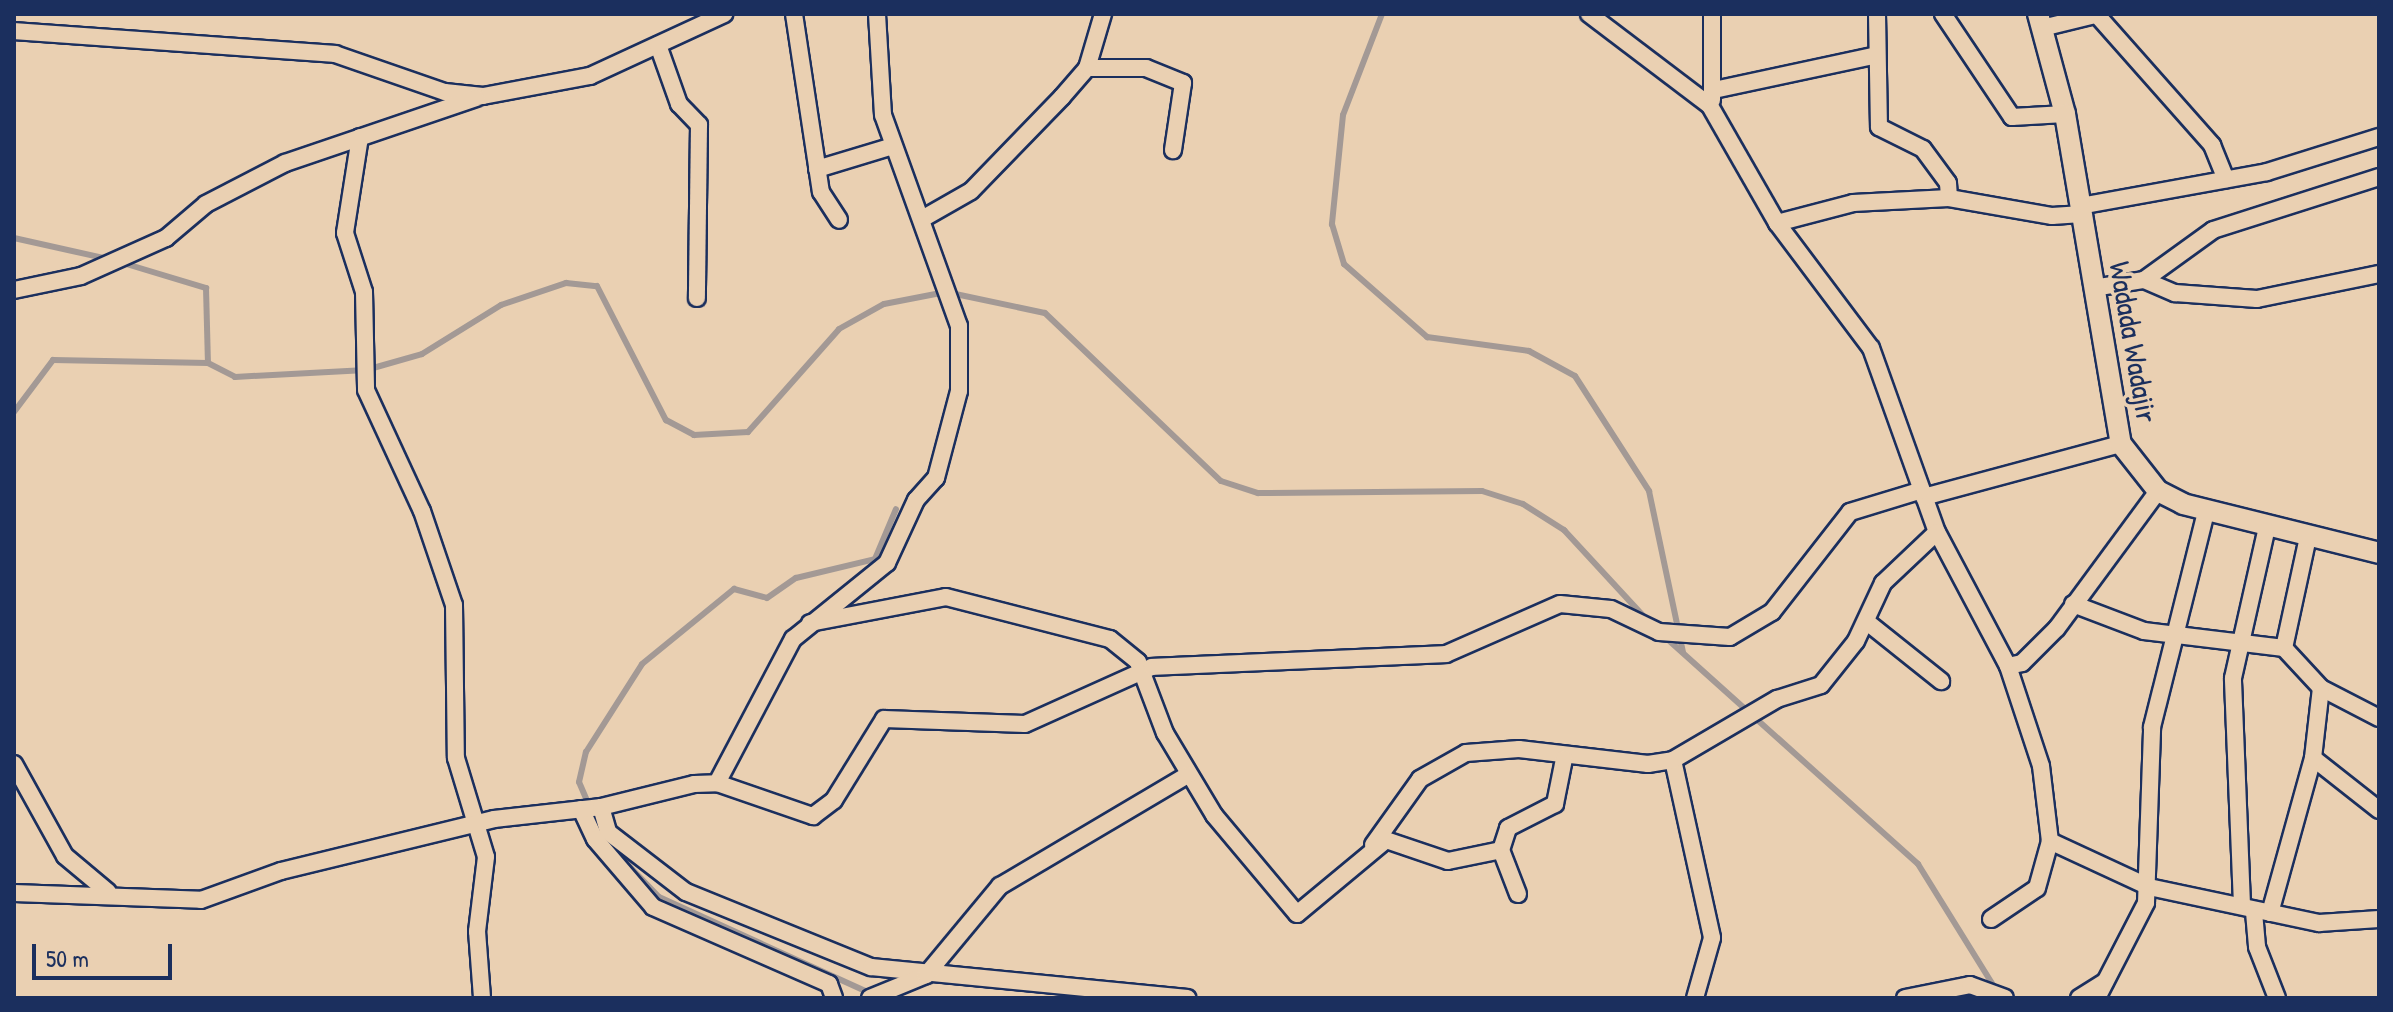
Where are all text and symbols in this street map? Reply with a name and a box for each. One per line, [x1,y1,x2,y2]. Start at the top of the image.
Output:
street label: Wadada Wadajir [2102,259,2166,425]
scale bar [36,928,176,978]
text: 50 m [46,942,89,974]

